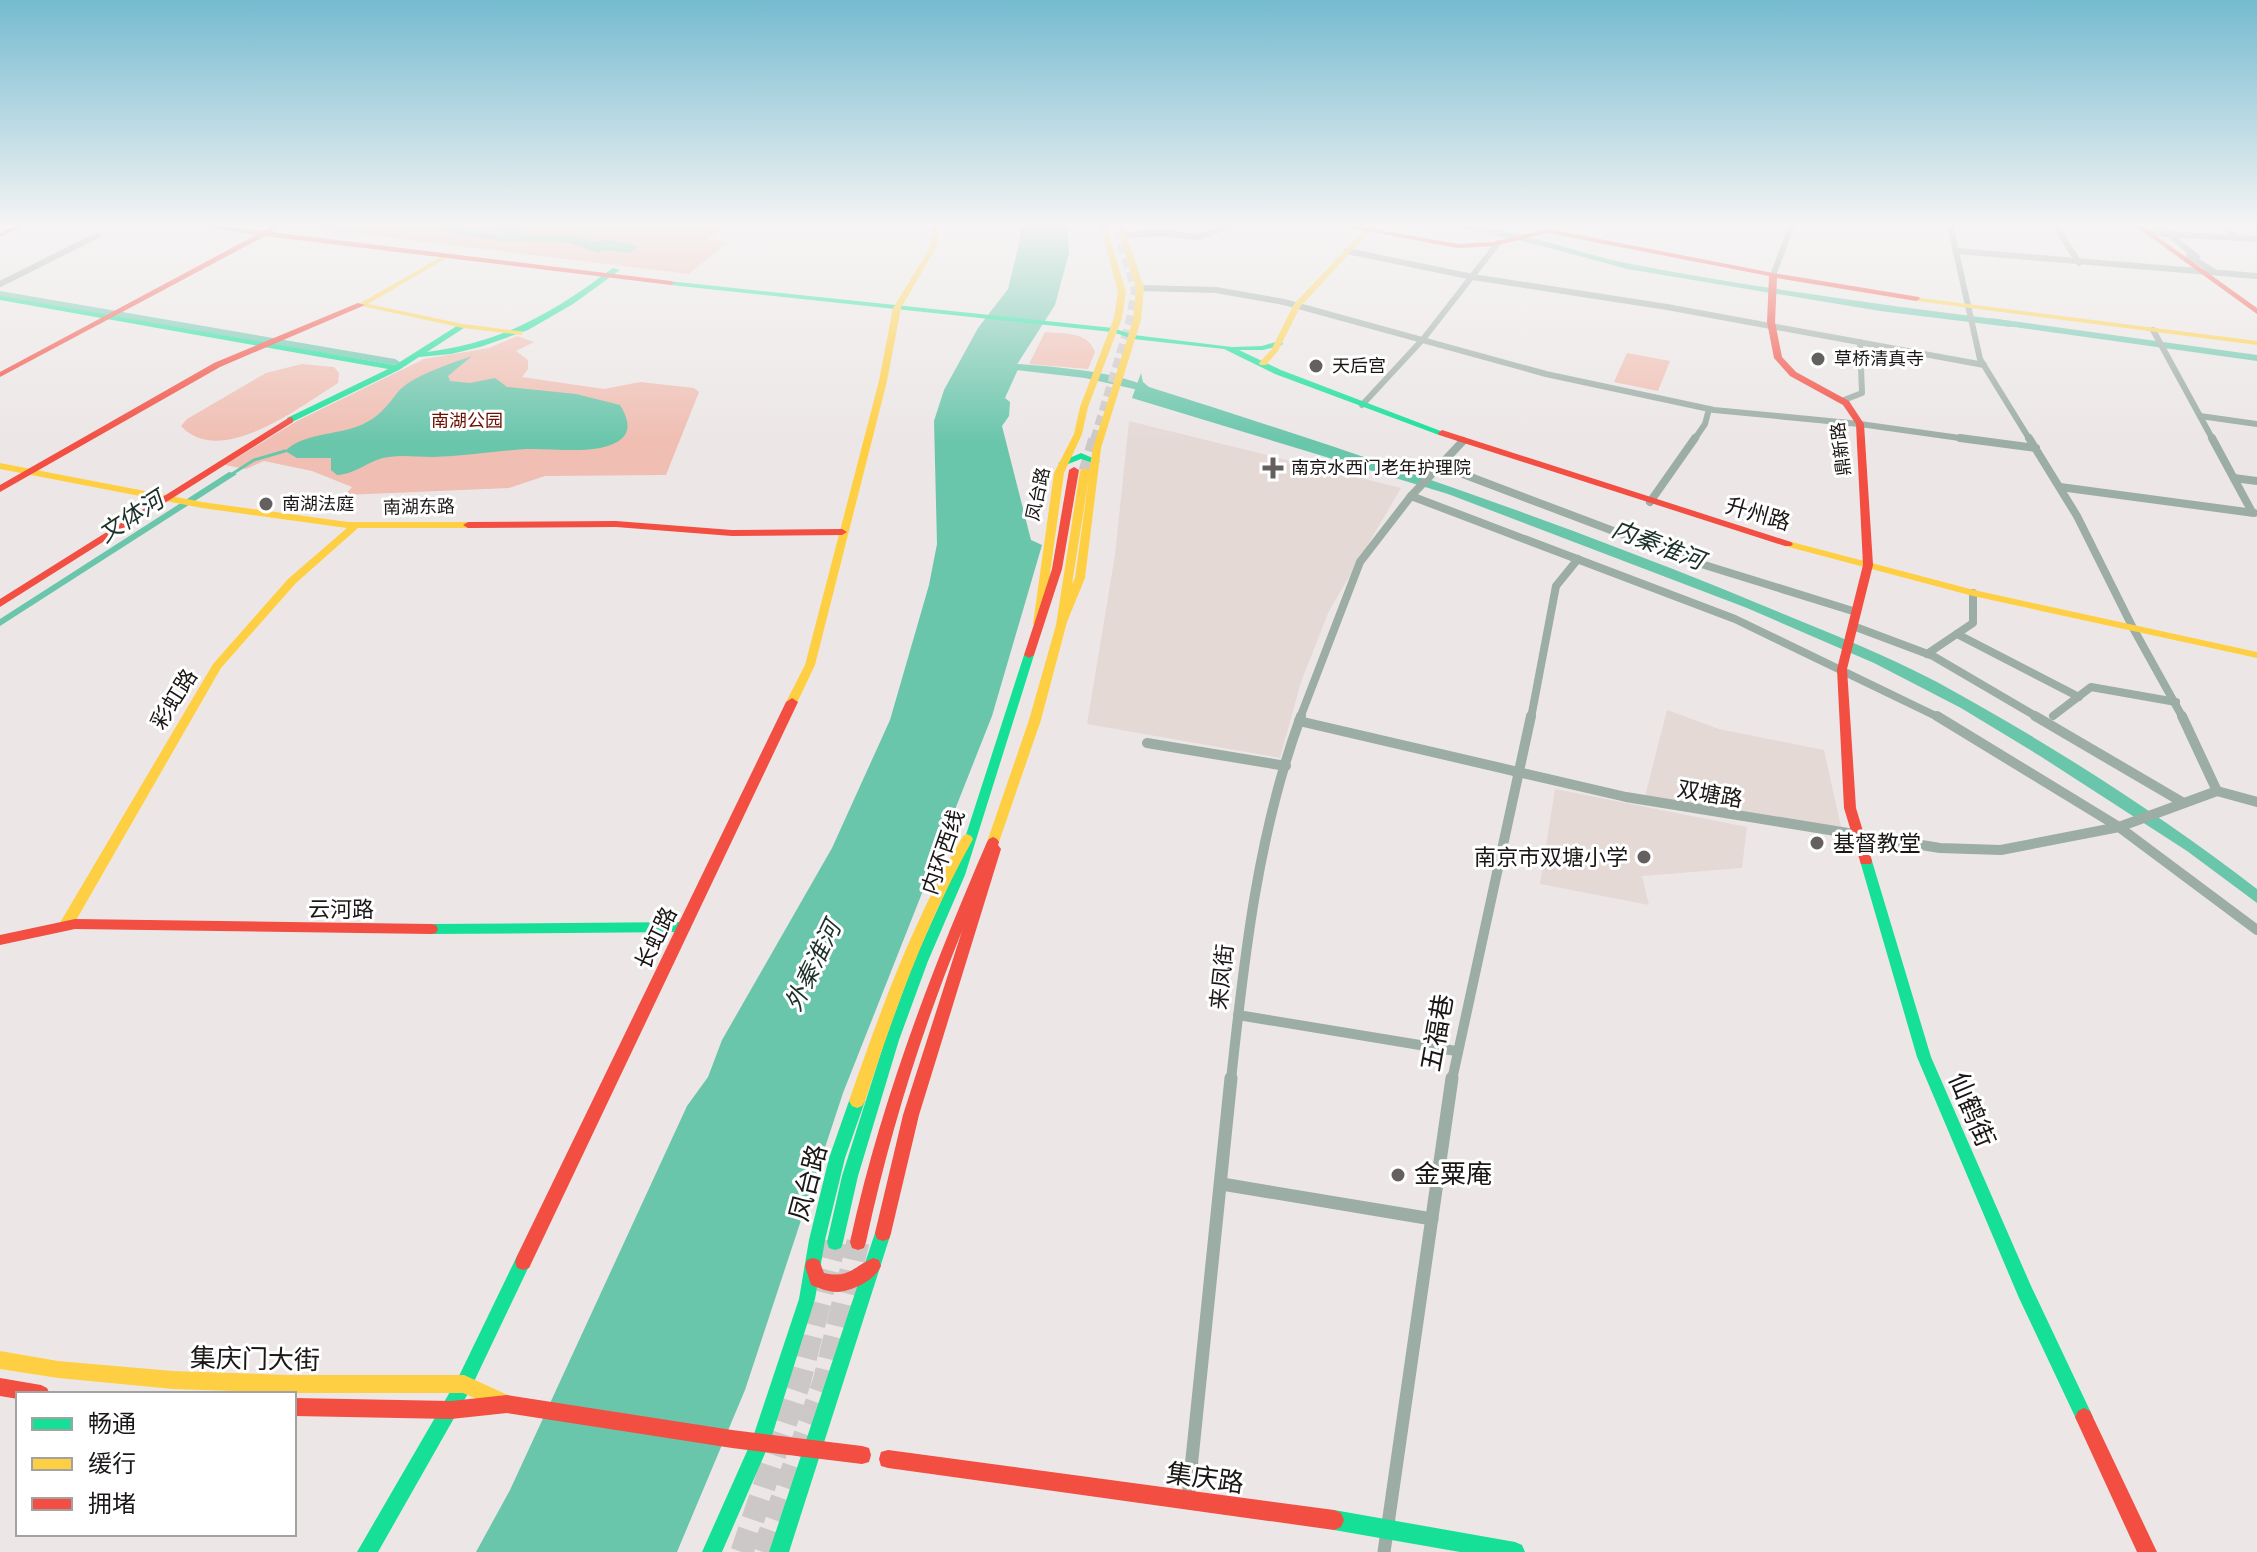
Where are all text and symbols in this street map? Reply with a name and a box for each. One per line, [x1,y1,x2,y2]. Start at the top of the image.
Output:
place label: 草桥清真寺 [1834,348,1924,370]
marker: 草桥清真寺 [1809,350,1827,368]
place label: 天后宫 [1332,355,1386,377]
marker: 天后宫 [1307,357,1325,375]
park label: 南湖公园 [431,410,503,432]
street label: 鼎新路 [1827,421,1855,477]
marker: 南京水西门老年护理院 [1262,457,1284,479]
place label: 南京水西门老年护理院 [1291,457,1471,479]
street label: 凤台路 [1022,465,1054,523]
water label: 文体河 [93,483,173,549]
street label: 升州路 [1723,492,1793,536]
place label: 南湖法庭 [282,493,354,515]
marker: 南湖法庭 [257,495,275,513]
street label: 南湖东路 [383,495,455,519]
water label: 内秦淮河 [1608,514,1712,578]
street label: 彩虹路 [145,664,203,734]
street label: 双塘路 [1675,775,1745,813]
street label: 内环西线 [916,806,970,898]
place label: 基督教堂 [1833,830,1921,857]
marker: 基督教堂 [1808,834,1826,852]
place label: 南京市双塘小学 [1474,844,1628,871]
marker: 南京市双塘小学 [1635,848,1653,866]
street label: 云河路 [308,896,374,923]
street label: 长虹路 [629,902,683,974]
water label: 外秦淮河 [778,913,849,1016]
street label: 来凤街 [1205,943,1239,1011]
street label: 五福巷 [1415,992,1461,1074]
street label: 仙鹤街 [1941,1068,2001,1152]
street label: 凤台路 [783,1141,835,1225]
place label: 金粟庵 [1414,1159,1492,1191]
marker: 金粟庵 [1389,1166,1407,1184]
street label: 集庆门大街 [190,1343,320,1377]
legend [16,1392,296,1536]
text: 畅通 [88,1409,136,1439]
text: 缓行 [88,1449,136,1479]
street label: 集庆路 [1164,1458,1246,1500]
text: 拥堵 [88,1489,136,1519]

